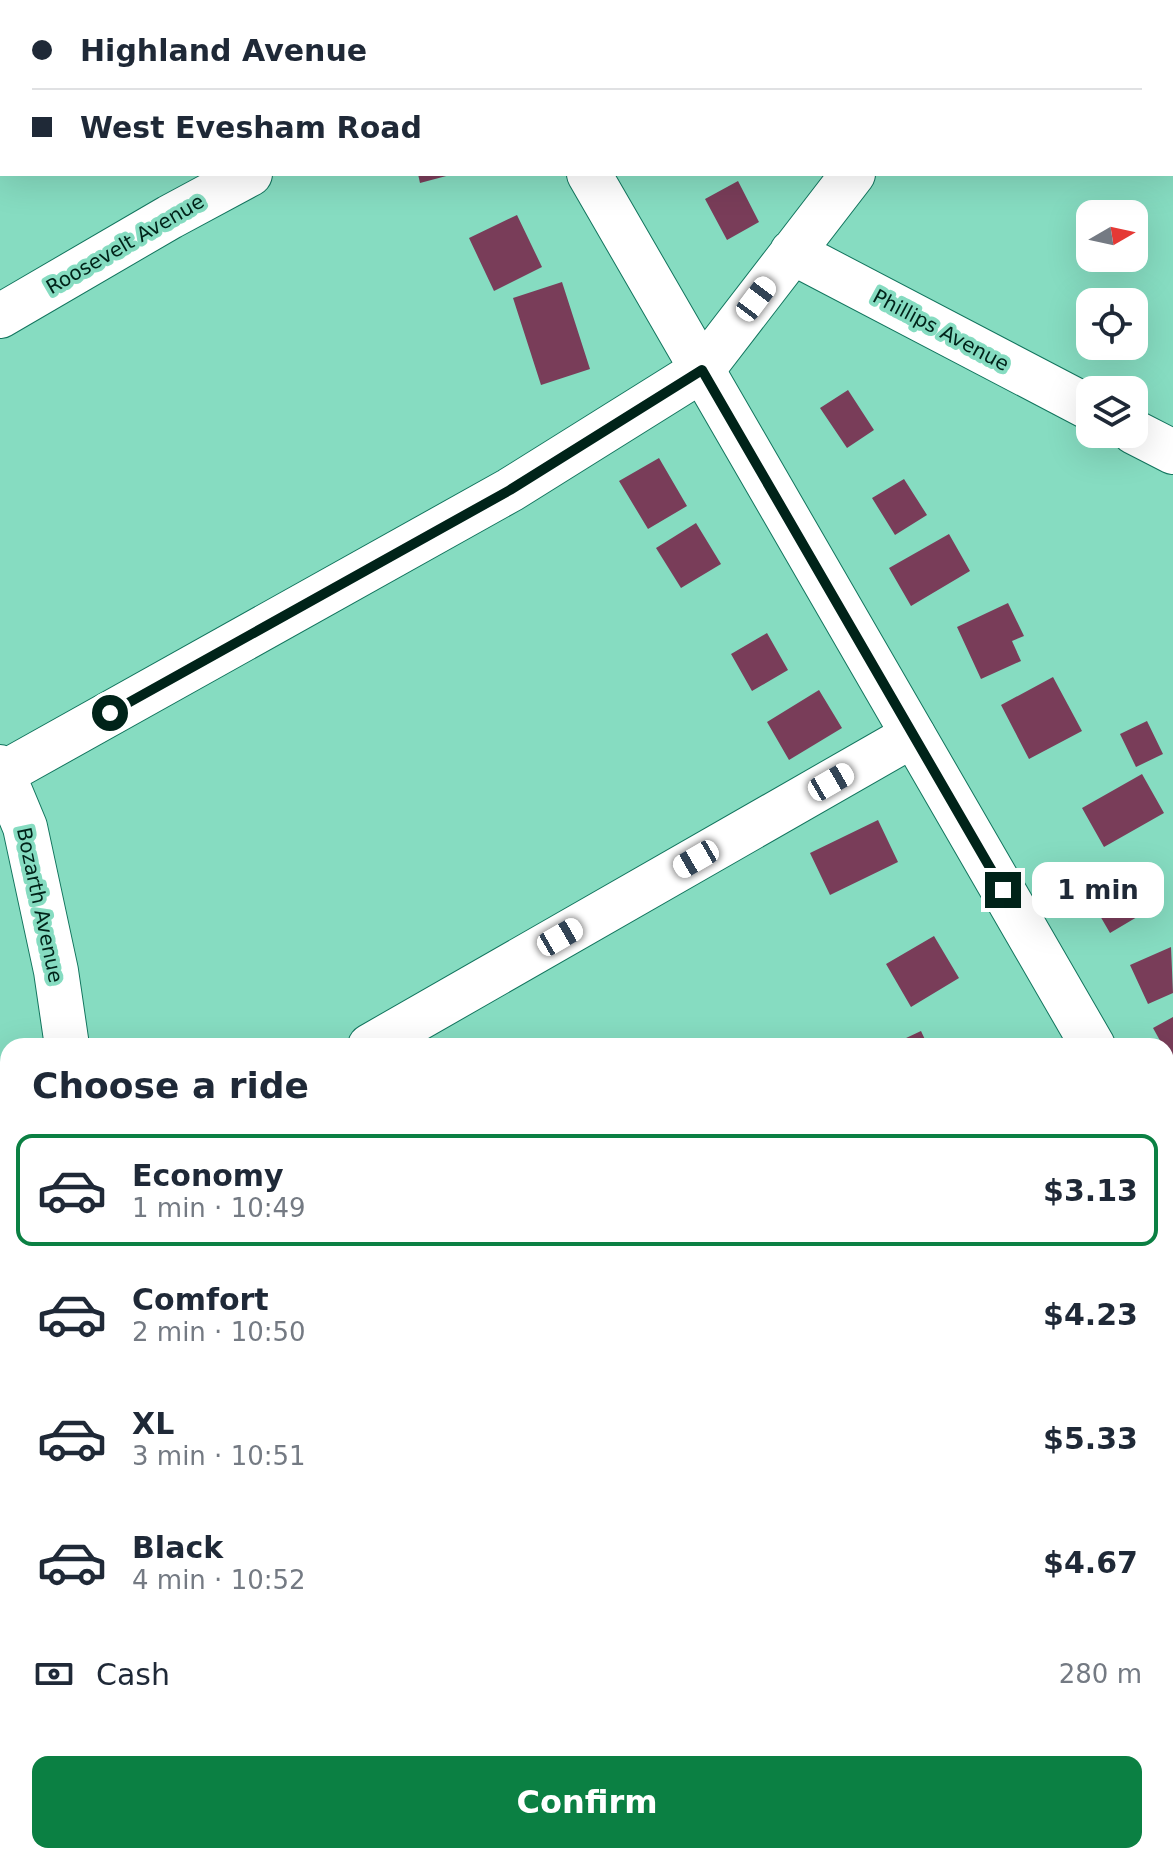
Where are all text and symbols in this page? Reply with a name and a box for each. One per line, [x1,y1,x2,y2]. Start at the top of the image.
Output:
text: Highland Avenue [80,33,367,68]
text: West Evesham Road [80,110,422,145]
street label: Roosevelt Avenue [42,189,208,299]
north arrow [1076,200,1148,272]
map controls [1076,200,1148,448]
car [732,273,780,325]
street label: Phillips Avenue [869,284,1013,376]
button: locate [1076,288,1148,360]
button: layers [1076,376,1148,448]
route start [92,695,128,731]
car [804,760,858,804]
street label: Bozarth Avenue [12,825,68,985]
car [669,837,723,881]
callout: 1 min [1031,862,1163,918]
route end [985,872,1021,908]
text: 1 min [1057,875,1139,905]
car [533,915,587,959]
text: Choose a ride [32,1065,309,1106]
icon: car [36,1154,108,1226]
text: Economy [132,1158,284,1193]
text: $3.13 [1043,1173,1138,1208]
text: 1 min · 10:49 [132,1193,306,1223]
icon: car [36,1278,108,1350]
text: Comfort [132,1282,269,1317]
text: $4.23 [1043,1297,1138,1332]
text: 2 min · 10:50 [132,1317,306,1347]
icon: car [36,1402,108,1474]
text: XL [132,1406,174,1441]
text: $5.33 [1043,1421,1138,1456]
text: 3 min · 10:51 [132,1441,306,1471]
icon: car [36,1526,108,1598]
text: Black [132,1530,223,1565]
text: $4.67 [1043,1545,1138,1580]
text: 4 min · 10:52 [132,1565,306,1595]
icon: cash [32,1652,76,1696]
text: Cash [96,1657,170,1692]
text: 280 m [1059,1659,1142,1689]
button: Confirm [32,1756,1142,1848]

